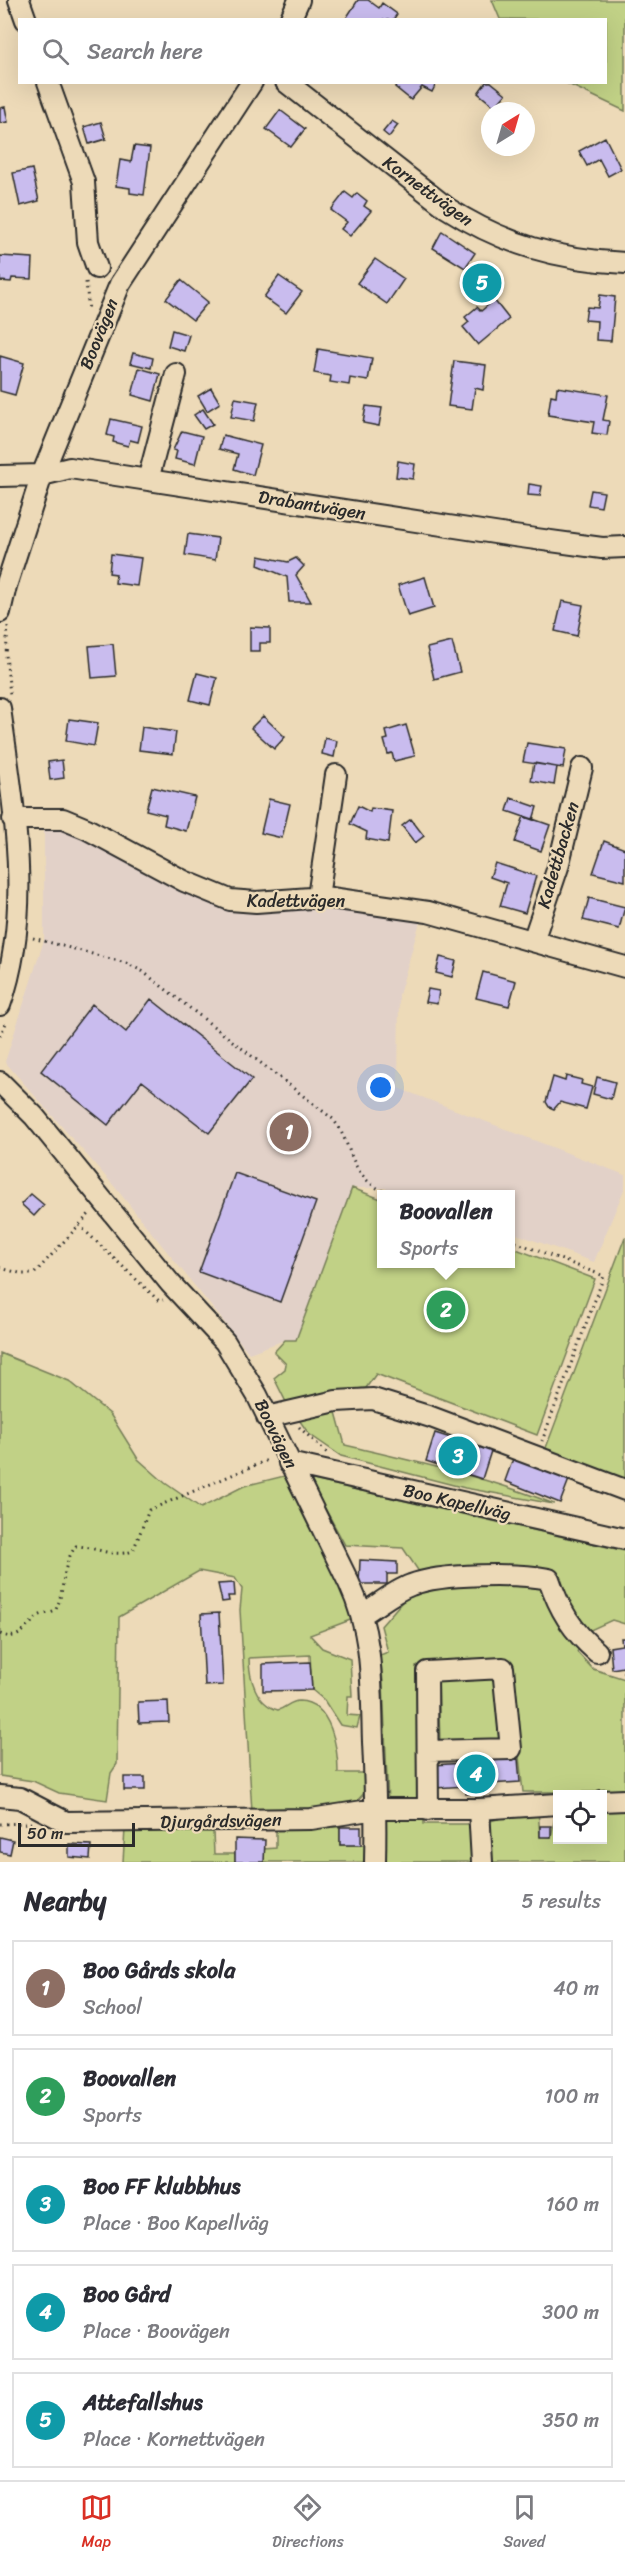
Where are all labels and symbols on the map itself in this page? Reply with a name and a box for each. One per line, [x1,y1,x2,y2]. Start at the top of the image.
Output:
north arrow [481,102,535,156]
street label: Kornettvägen [376,147,481,235]
pin: 5 [462,260,502,306]
street label: Boovägen [70,293,128,375]
street label: Drabantvägen [256,481,368,529]
street label: Kadettbacken [527,798,589,912]
street label: Kadettvägen [247,885,346,917]
your location [366,1073,395,1102]
pin: 1 [270,1110,308,1154]
pin: 2 [426,1288,466,1332]
street label: Boovägen [245,1393,307,1475]
pin: 3 [438,1434,478,1478]
street label: Boo Kapellväg [400,1474,514,1530]
pin: 4 [456,1752,496,1796]
street label: Djurgårdsvägen [160,1804,282,1838]
scale bar [18,1820,135,1848]

